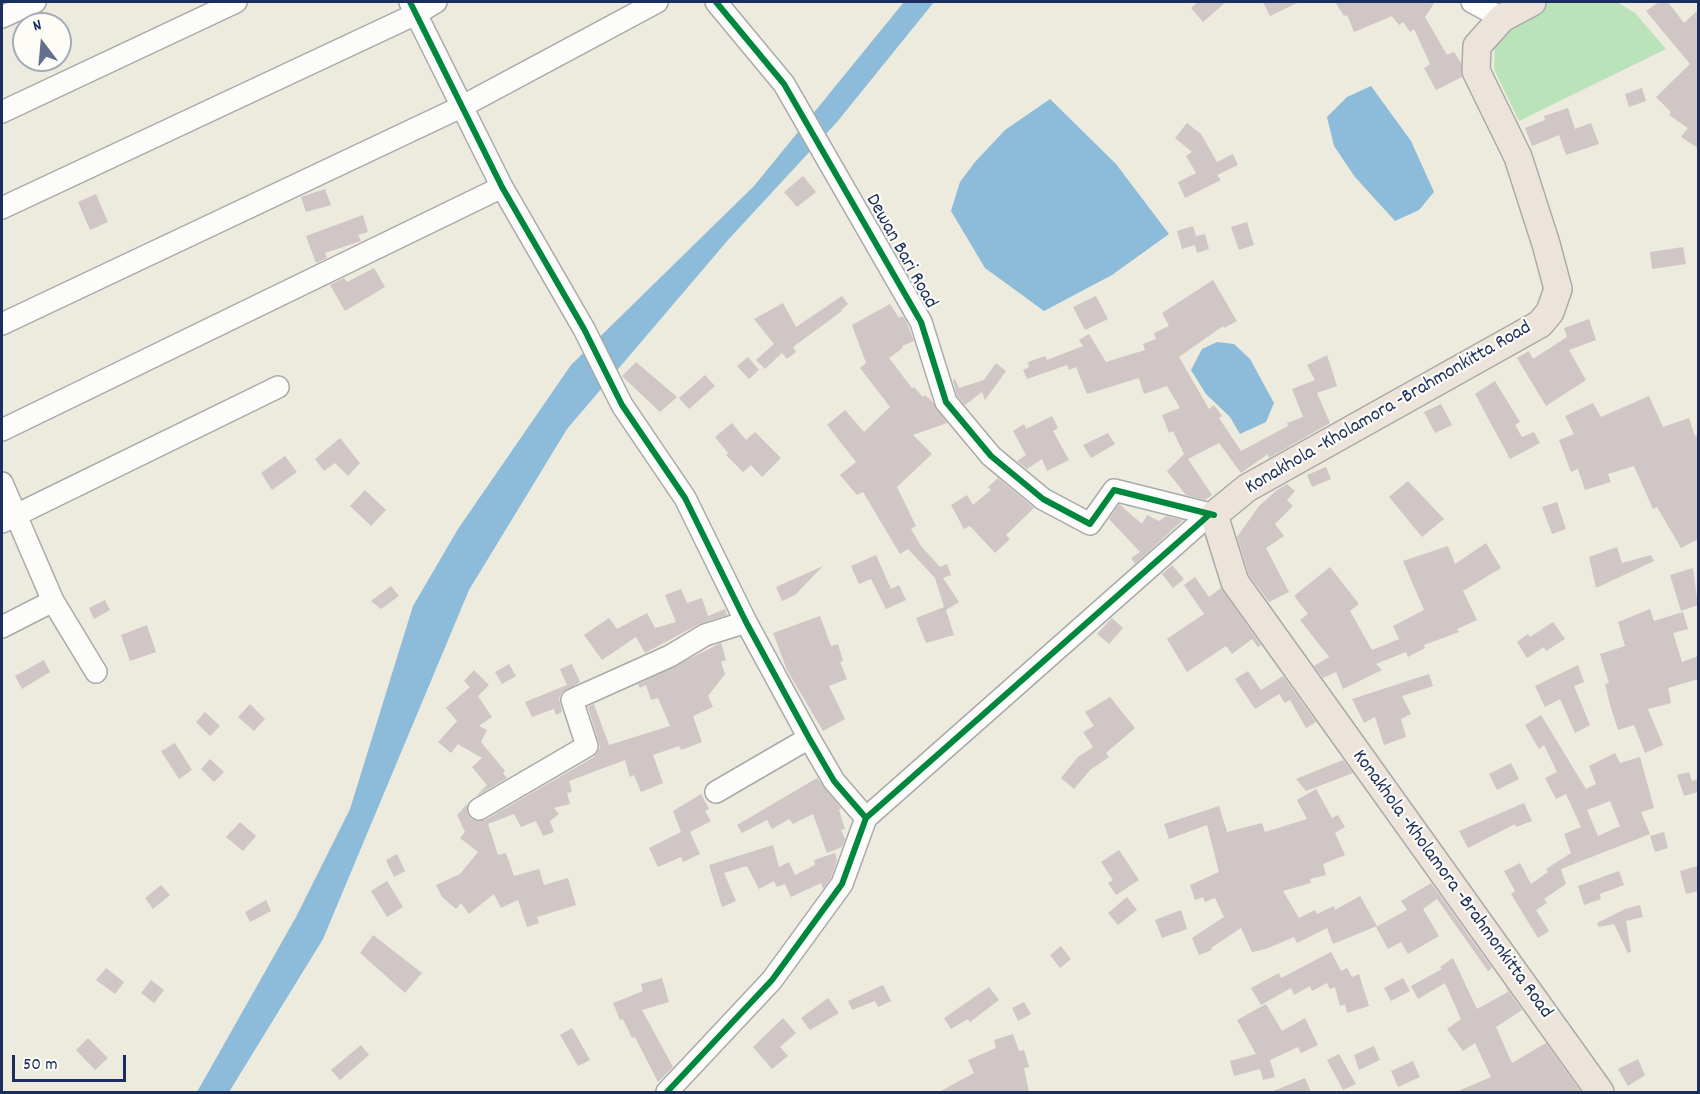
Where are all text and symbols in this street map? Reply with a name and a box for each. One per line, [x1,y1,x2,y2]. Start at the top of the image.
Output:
north arrow [12,12,72,72]
text: N [30,14,44,38]
street label: Dewan Bari Road [859,191,941,313]
street label: Konakhola -Kholamora -Brahmonkitta Road [1242,317,1536,501]
street label: Konakhola -Kholamora -Brahmonkitta Road [1345,746,1557,1024]
scale bar [15,1043,129,1081]
text: 50 m [23,1053,58,1078]

